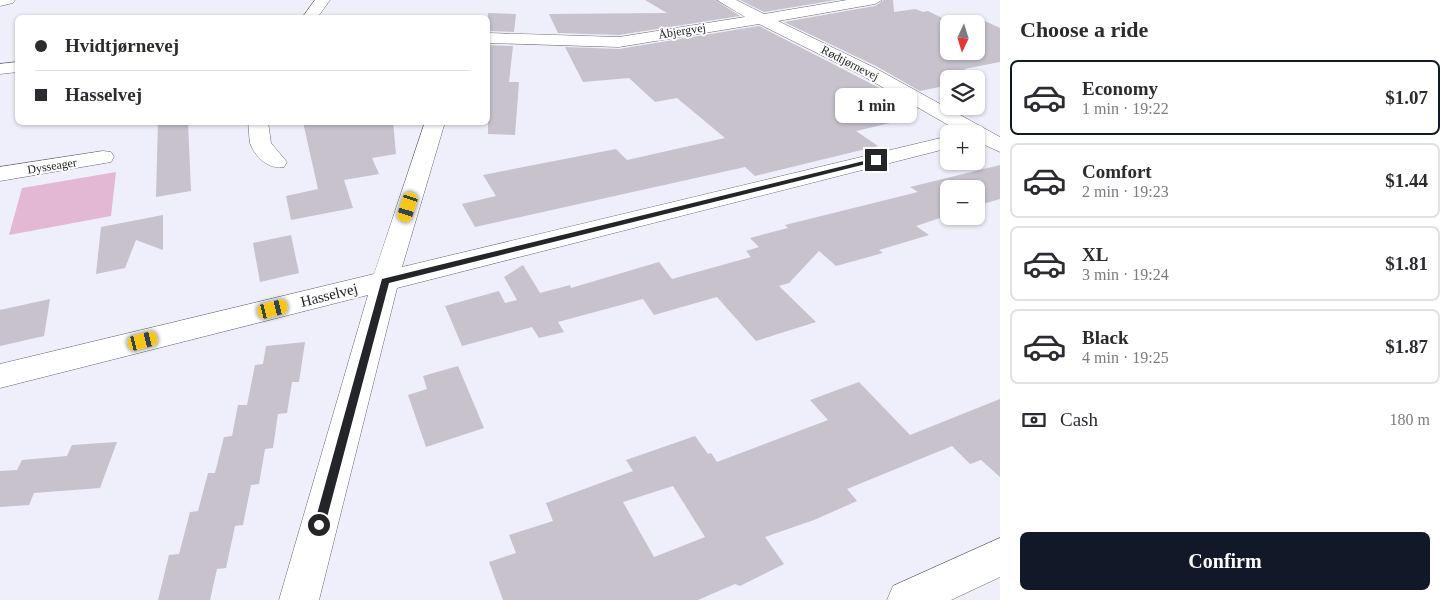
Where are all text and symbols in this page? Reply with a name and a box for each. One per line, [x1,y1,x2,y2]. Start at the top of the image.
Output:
north arrow [940,15,985,60]
map controls [940,15,985,225]
text: Choose a ride [1020,17,1148,42]
street label: Åbjergvej [657,20,707,42]
text: Hvidtjørnevej [65,35,179,56]
street label: Rødtjørnevej [819,43,881,83]
button: layers [940,70,985,115]
icon: car [1022,75,1067,120]
text: Economy [1082,78,1158,99]
text: Hasselvej [65,84,142,105]
text: $1.07 [1385,87,1428,108]
callout: 1 min [835,88,917,122]
text: 1 min [857,97,895,114]
text: 1 min · 19:22 [1082,100,1169,117]
button: + [940,125,985,170]
route end [865,149,887,171]
street label: Dysseager [26,155,78,177]
icon: car [1022,158,1067,203]
text: Comfort [1082,161,1152,182]
text: $1.44 [1385,170,1428,191]
button: − [940,180,985,225]
text: 2 min · 19:23 [1082,183,1169,200]
car [396,190,419,224]
icon: car [1022,241,1067,286]
text: XL [1082,244,1108,265]
text: $1.81 [1385,253,1428,274]
text: 3 min · 19:24 [1082,266,1169,283]
street label: Hasselvej [299,280,359,310]
car [256,298,289,320]
icon: car [1022,324,1067,369]
text: Black [1082,327,1128,348]
car [126,330,159,352]
text: $1.87 [1385,336,1428,357]
text: 4 min · 19:25 [1082,349,1169,366]
icon: cash [1020,406,1048,434]
text: Cash [1060,409,1098,430]
text: 180 m [1390,411,1430,428]
route start [308,514,330,536]
button: Confirm [1020,532,1430,590]

